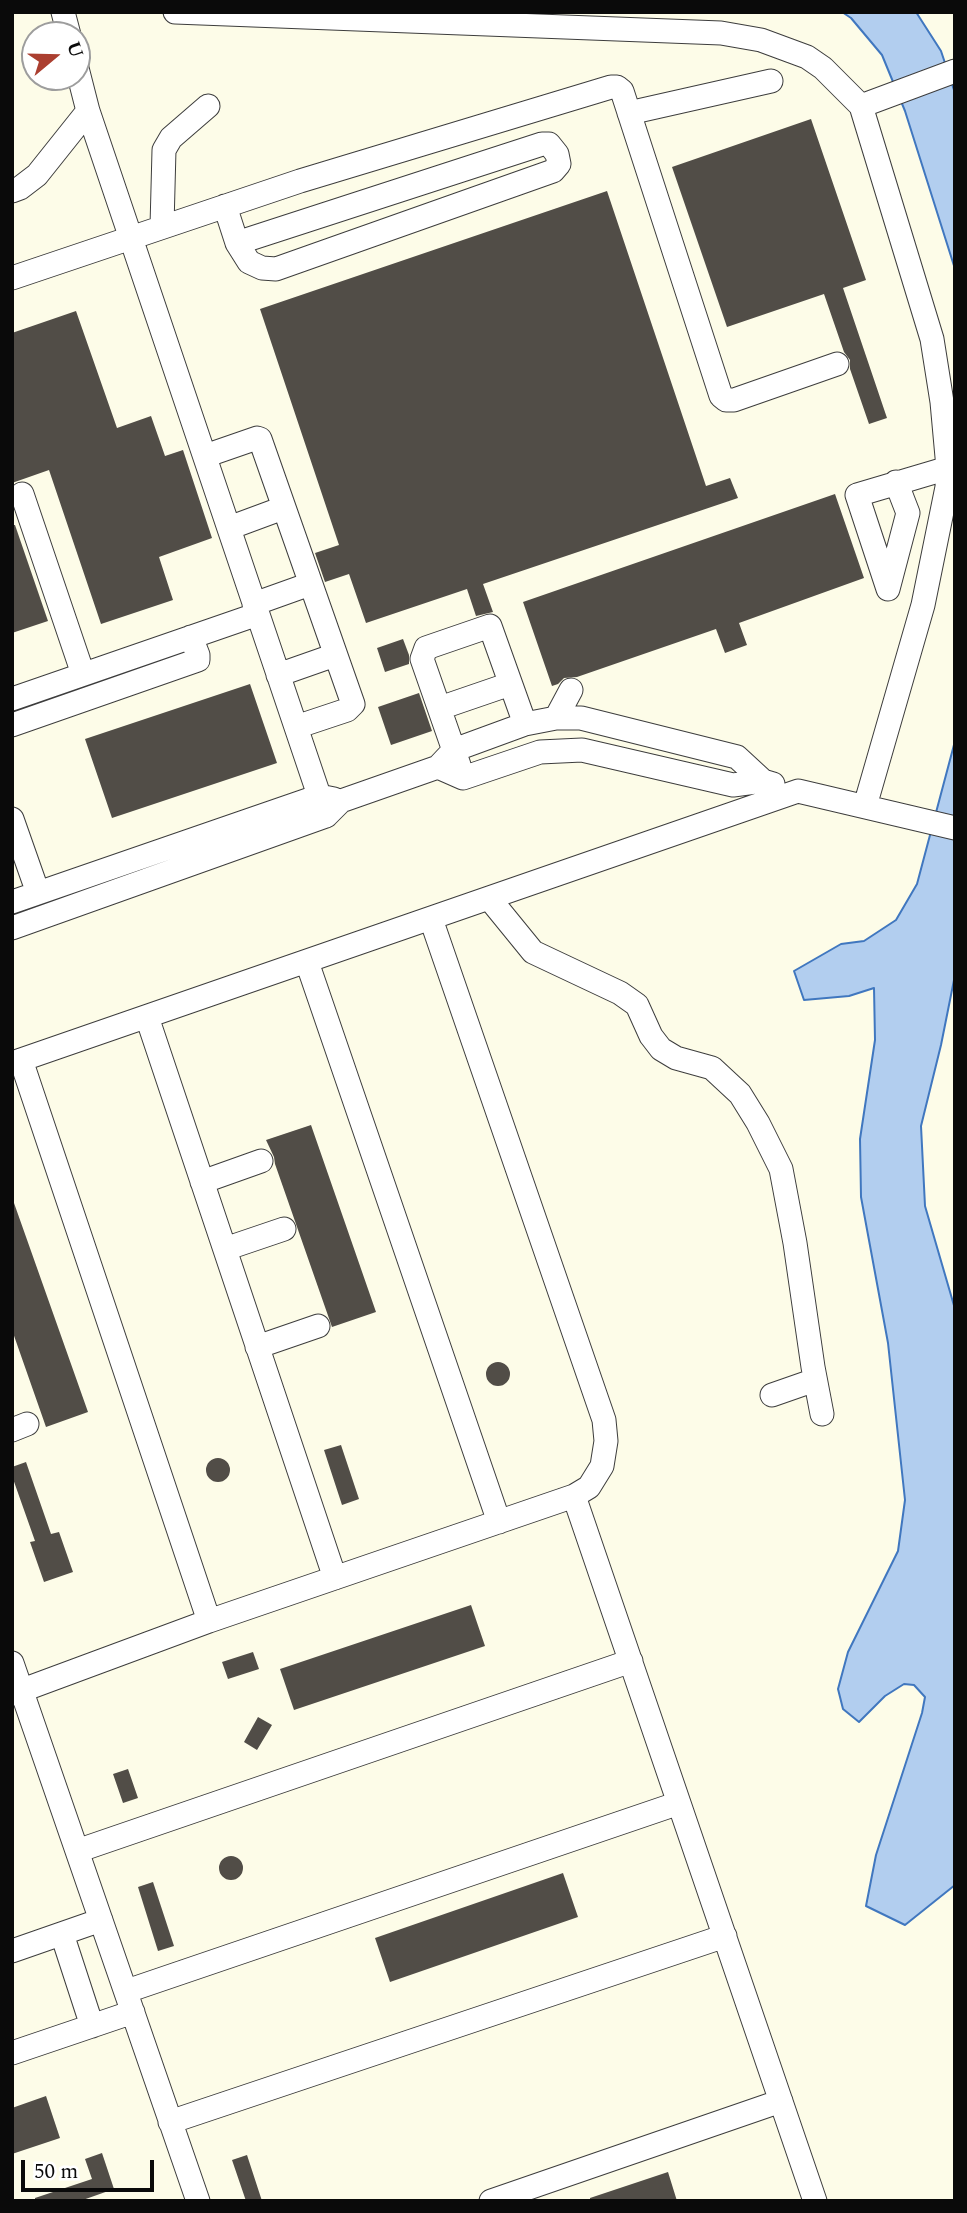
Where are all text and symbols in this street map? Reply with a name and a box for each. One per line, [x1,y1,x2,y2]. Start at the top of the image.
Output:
north arrow [21,21,91,91]
text: U [58,37,91,62]
scale bar [24,2146,158,2190]
text: 50 m [34,2156,78,2188]

